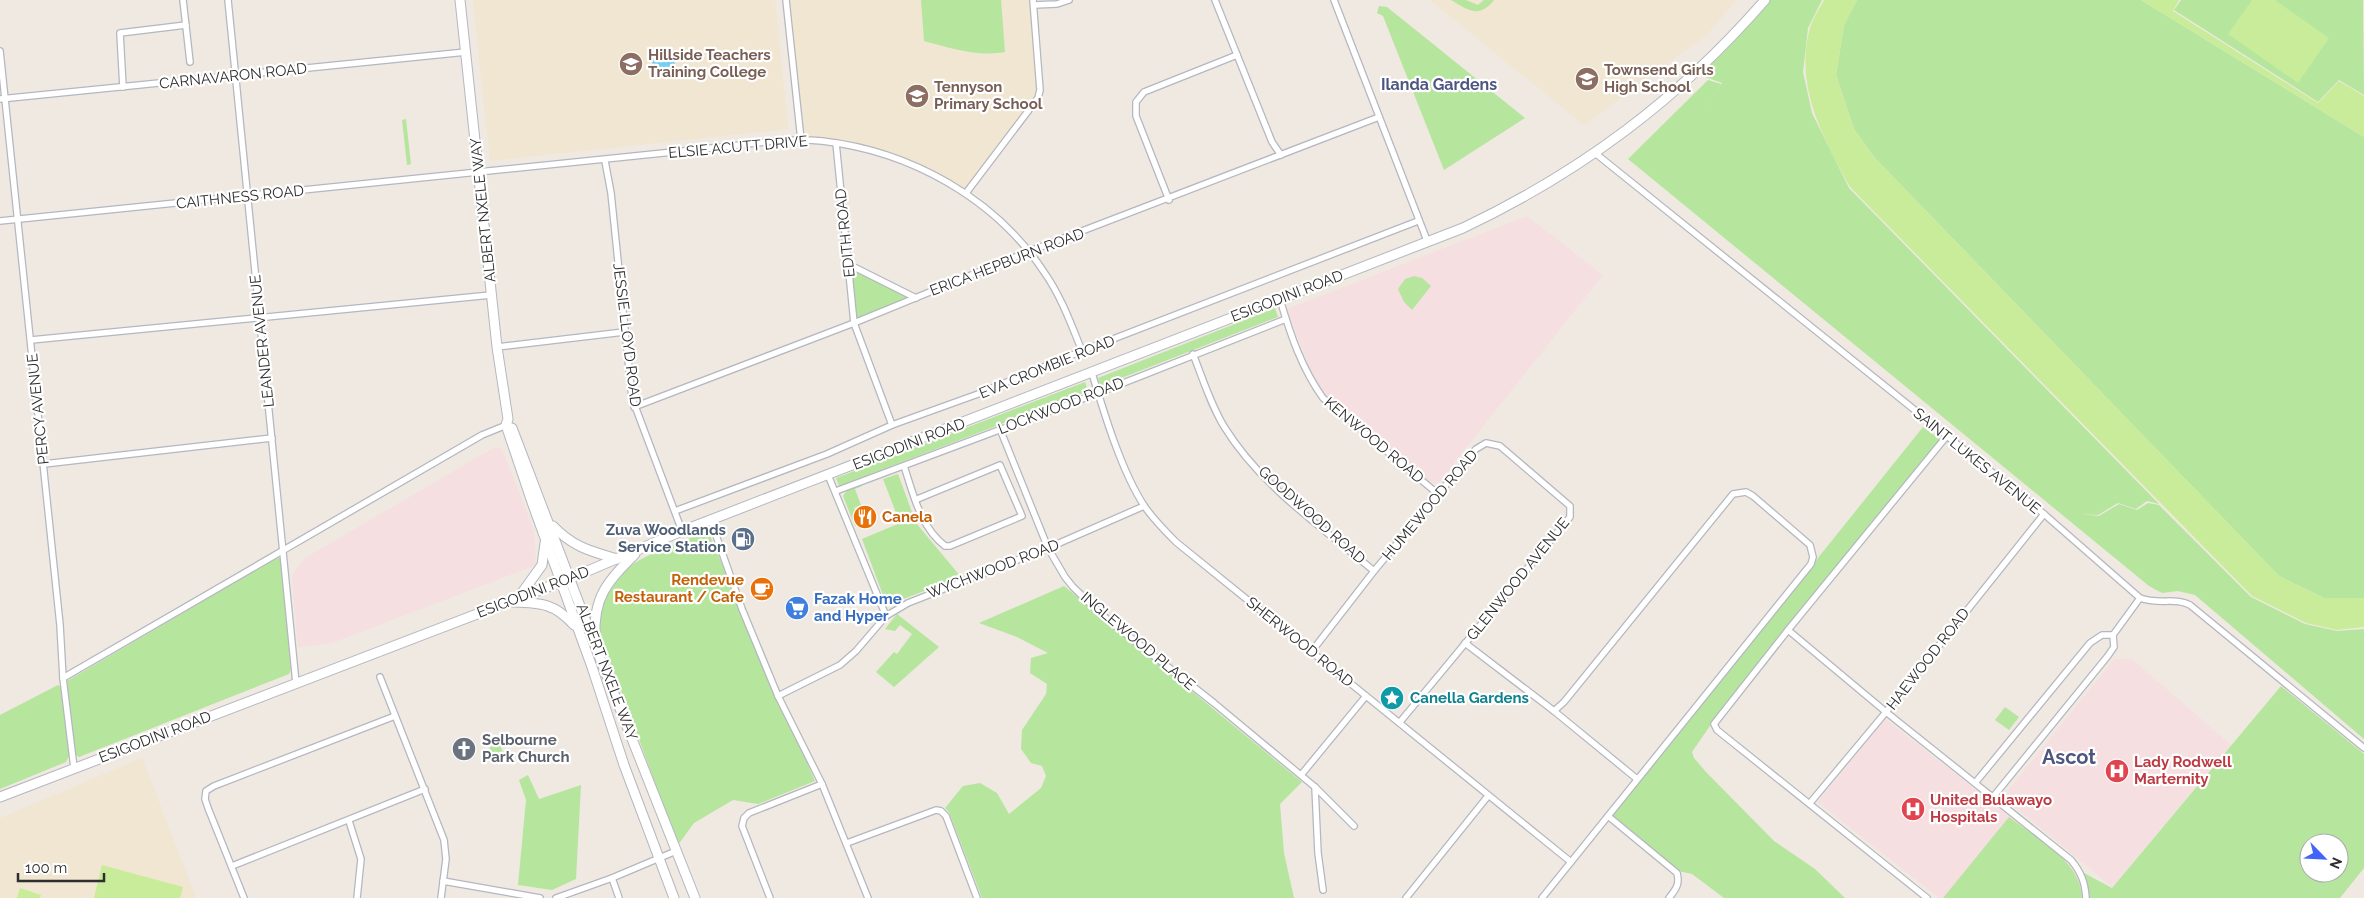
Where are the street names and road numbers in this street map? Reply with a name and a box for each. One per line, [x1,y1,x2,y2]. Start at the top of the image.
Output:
street label: CARNAVARON ROAD [158,59,308,93]
street label: ELSIE ACUTT DRIVE [668,132,808,162]
street label: ALBERT NXELE WAY [466,137,500,283]
street label: CAITHNESS ROAD [175,181,305,213]
street label: EDITH ROAD [831,187,859,278]
street label: ERICA HEPBURN ROAD [927,224,1087,300]
street label: JESSIE LLOYD ROAD [609,262,645,408]
street label: ESIGODINI ROAD [1228,266,1346,326]
street label: LEANDER AVENUE [246,274,278,408]
street label: EVA CROMBIE ROAD [977,331,1118,402]
street label: PERCY AVENUE [23,353,53,465]
street label: LOCKWOOD ROAD [995,374,1127,438]
street label: KENWOOD ROAD [1321,393,1428,487]
street label: SAINT LUKES AVENUE [1910,404,2044,518]
street label: ESIGODINI ROAD [850,414,968,474]
street label: HUMEWOOD ROAD [1379,446,1482,564]
street label: GOODWOOD ROAD [1255,462,1369,568]
street label: GLENWOOD AVENUE [1463,514,1573,644]
street label: WYCHWOOD ROAD [924,535,1062,602]
street label: ESIGODINI ROAD [474,562,592,622]
street label: INGLEWOOD PLACE [1077,588,1199,694]
street label: SHERWOOD ROAD [1243,593,1357,691]
street label: ALBERT NXELE WAY [573,601,641,743]
street label: HAEWOOD ROAD [1883,604,1974,714]
street label: ESIGODINI ROAD [96,707,214,767]

